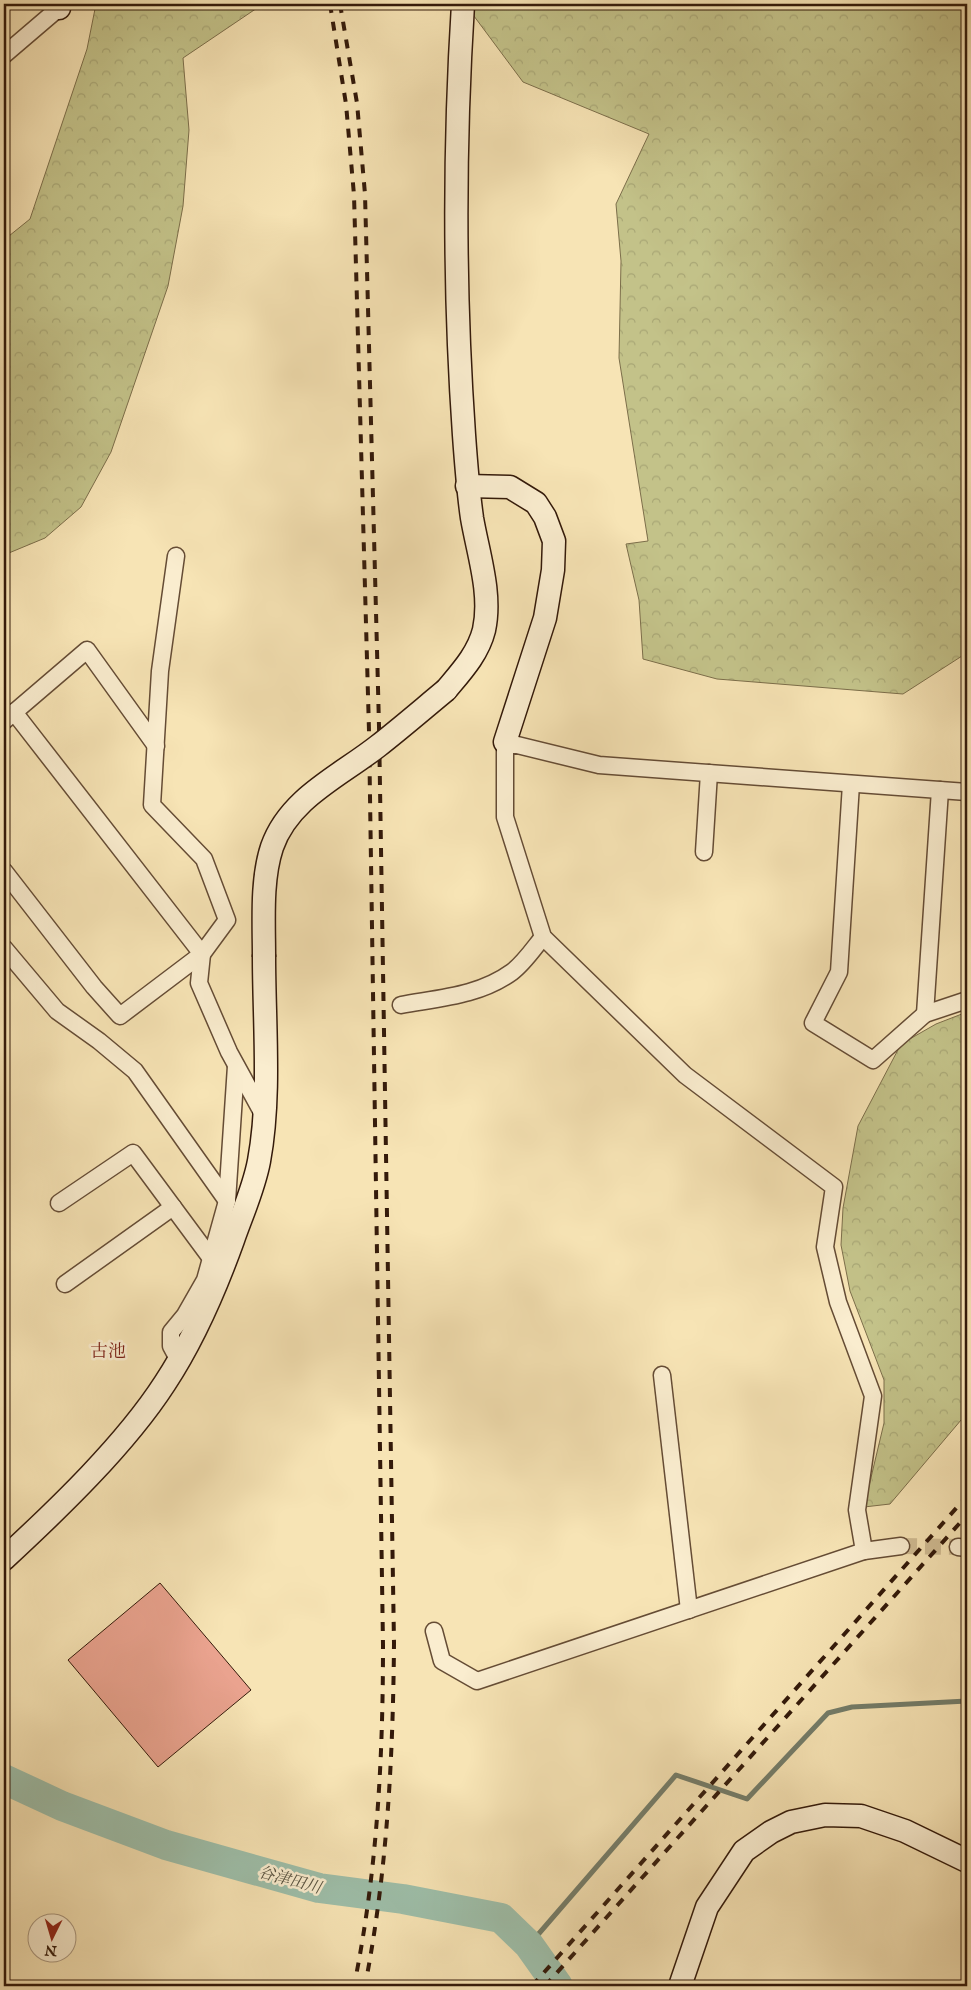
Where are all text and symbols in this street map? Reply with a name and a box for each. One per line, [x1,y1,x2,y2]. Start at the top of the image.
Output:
district label: 古池 [90,1341,126,1364]
water label: 谷津田川 [256,1863,325,1899]
north arrow [28,1912,78,1962]
text: N [44,1940,59,1960]

